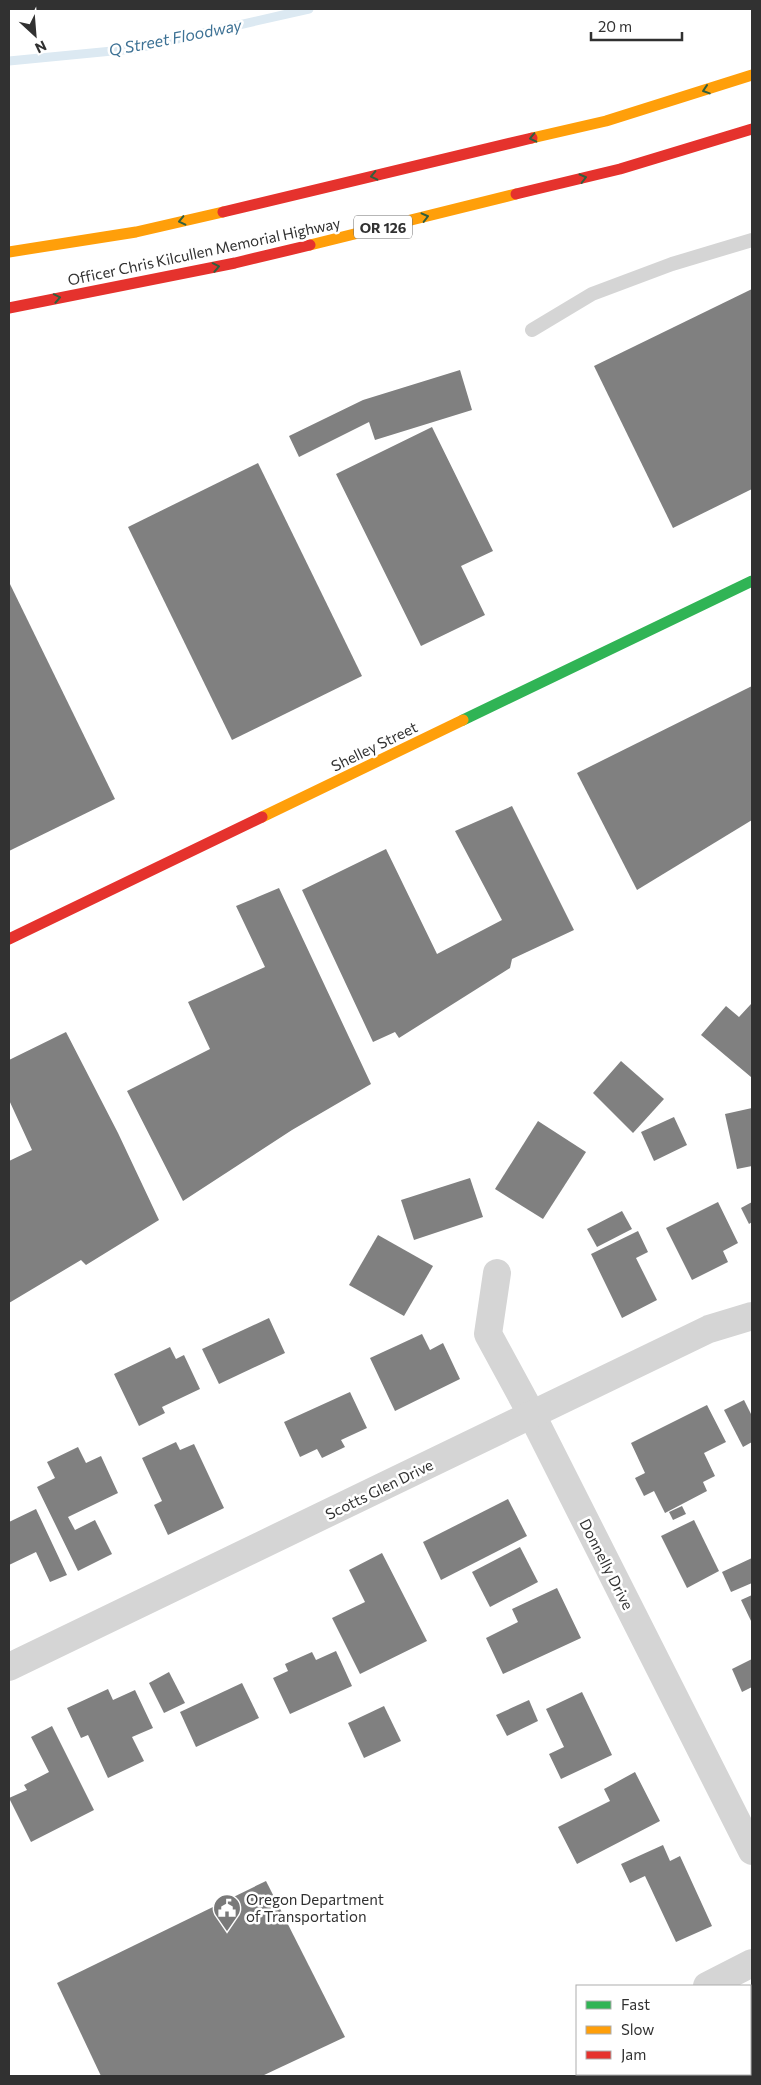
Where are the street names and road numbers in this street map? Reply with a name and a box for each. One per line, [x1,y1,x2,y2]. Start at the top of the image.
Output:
street label: Officer Chris Kilcullen Memorial Highway [66,213,342,289]
road number: OR 126 [354,216,412,238]
street label: Shelley Street [328,717,420,775]
street label: Scotts Glen Drive [322,1455,436,1523]
street label: Donnelly Drive [576,1516,638,1613]

